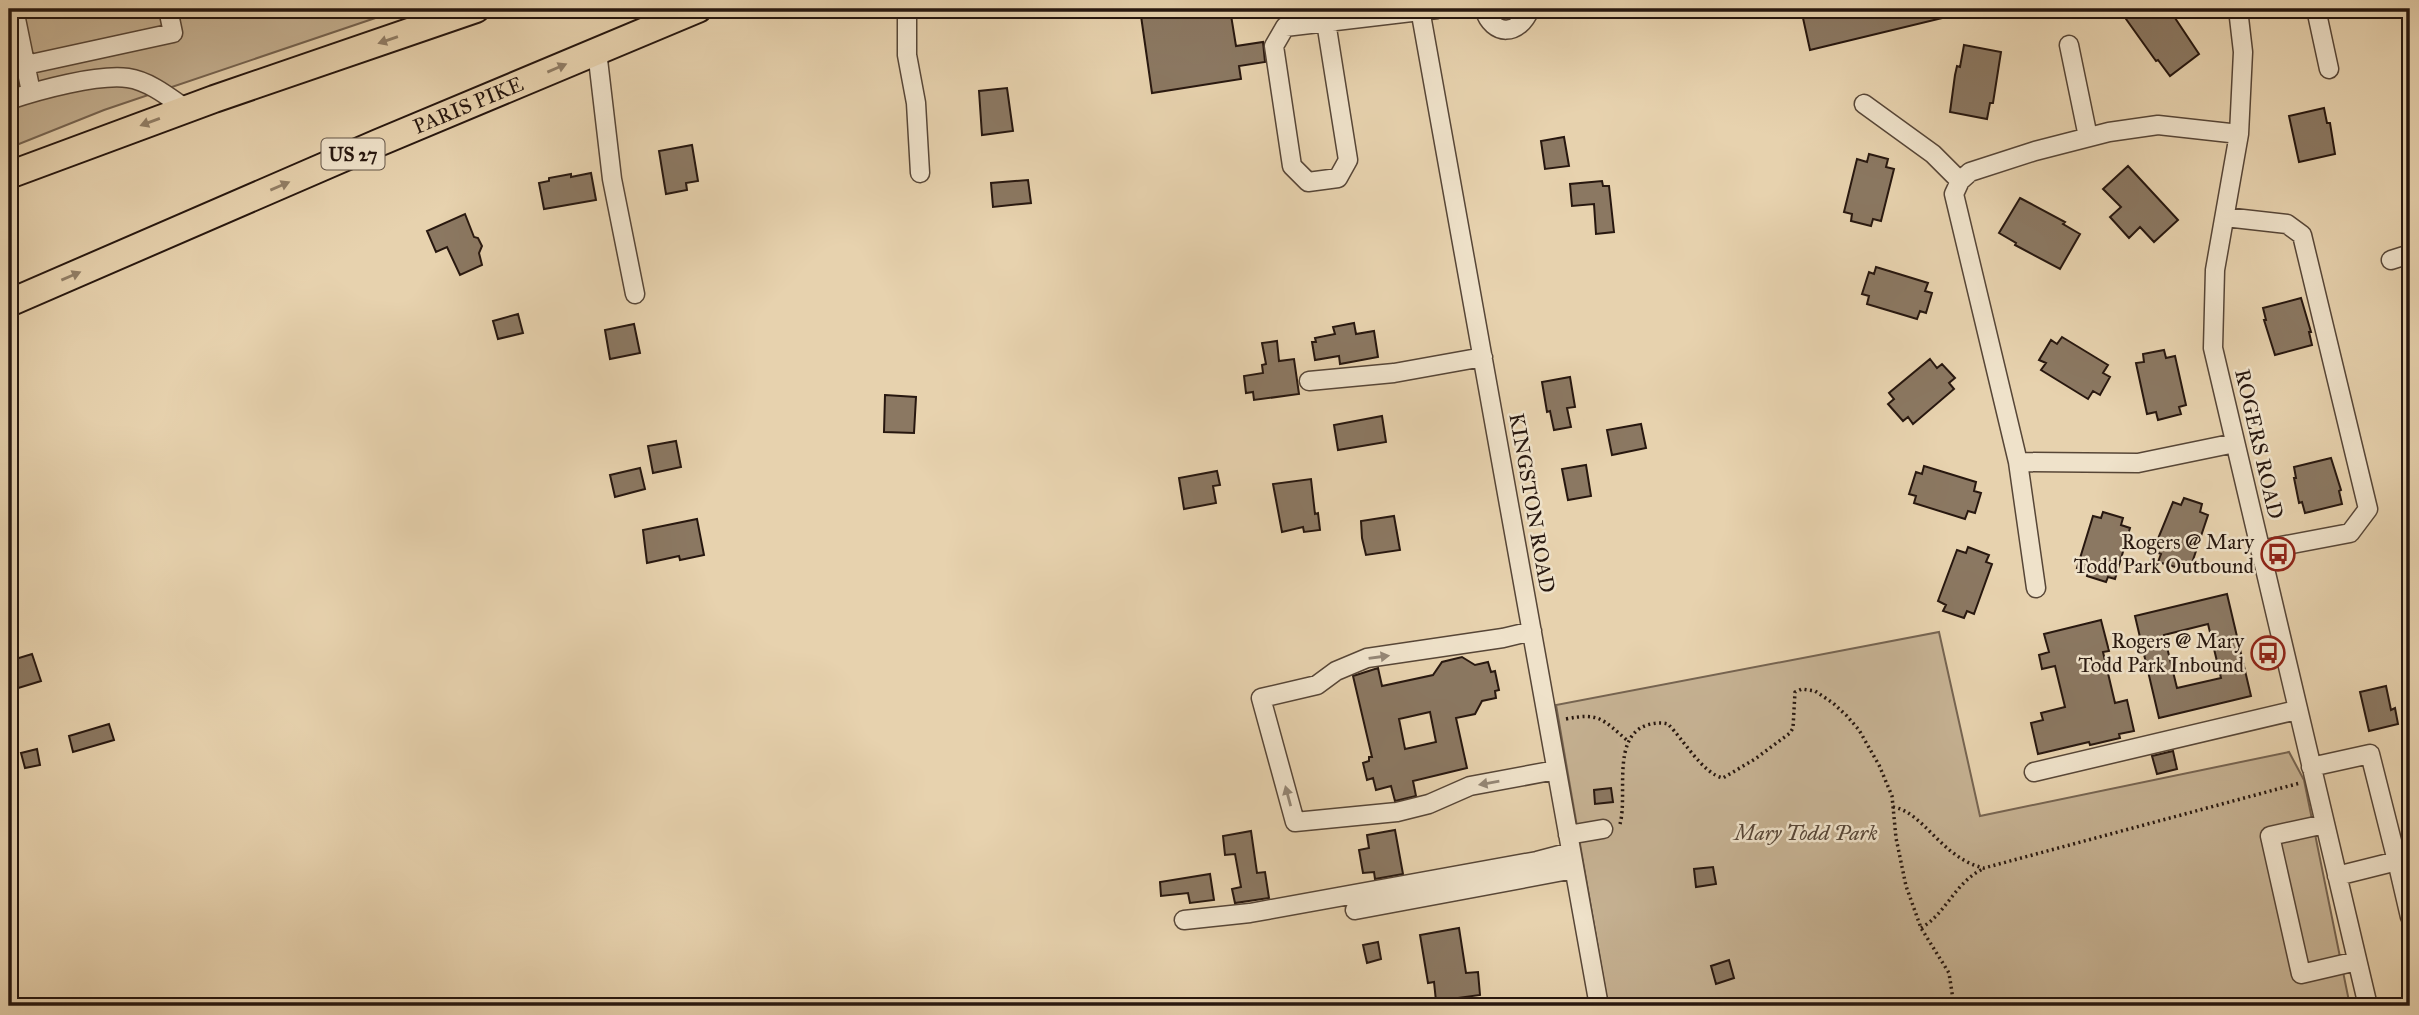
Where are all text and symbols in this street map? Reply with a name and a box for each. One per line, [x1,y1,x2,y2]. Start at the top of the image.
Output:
one-way arrow [378,35,399,46]
one-way arrow [547,62,568,73]
street label: PARIS PIKE [409,71,527,140]
one-way arrow [140,117,161,128]
road number: US 27 [322,138,384,170]
one-way arrow [270,180,291,191]
one-way arrow [61,270,82,281]
street label: ROGERS ROAD [2229,367,2289,521]
street label: KINGSTON ROAD [1503,411,1561,595]
place label: Rogers @ Mary Todd Park Outbound [2074,529,2255,579]
bus stop icon: Rogers @ Mary Todd Park Outbound [2259,535,2297,573]
place label: Rogers @ Mary Todd Park Inbound [2078,628,2245,678]
bus stop icon: Rogers @ Mary Todd Park Inbound [2249,634,2287,672]
one-way arrow [1368,651,1390,662]
one-way arrow [1478,777,1500,788]
one-way arrow [1282,784,1293,806]
park label: Mary Todd Park [1732,820,1878,846]

